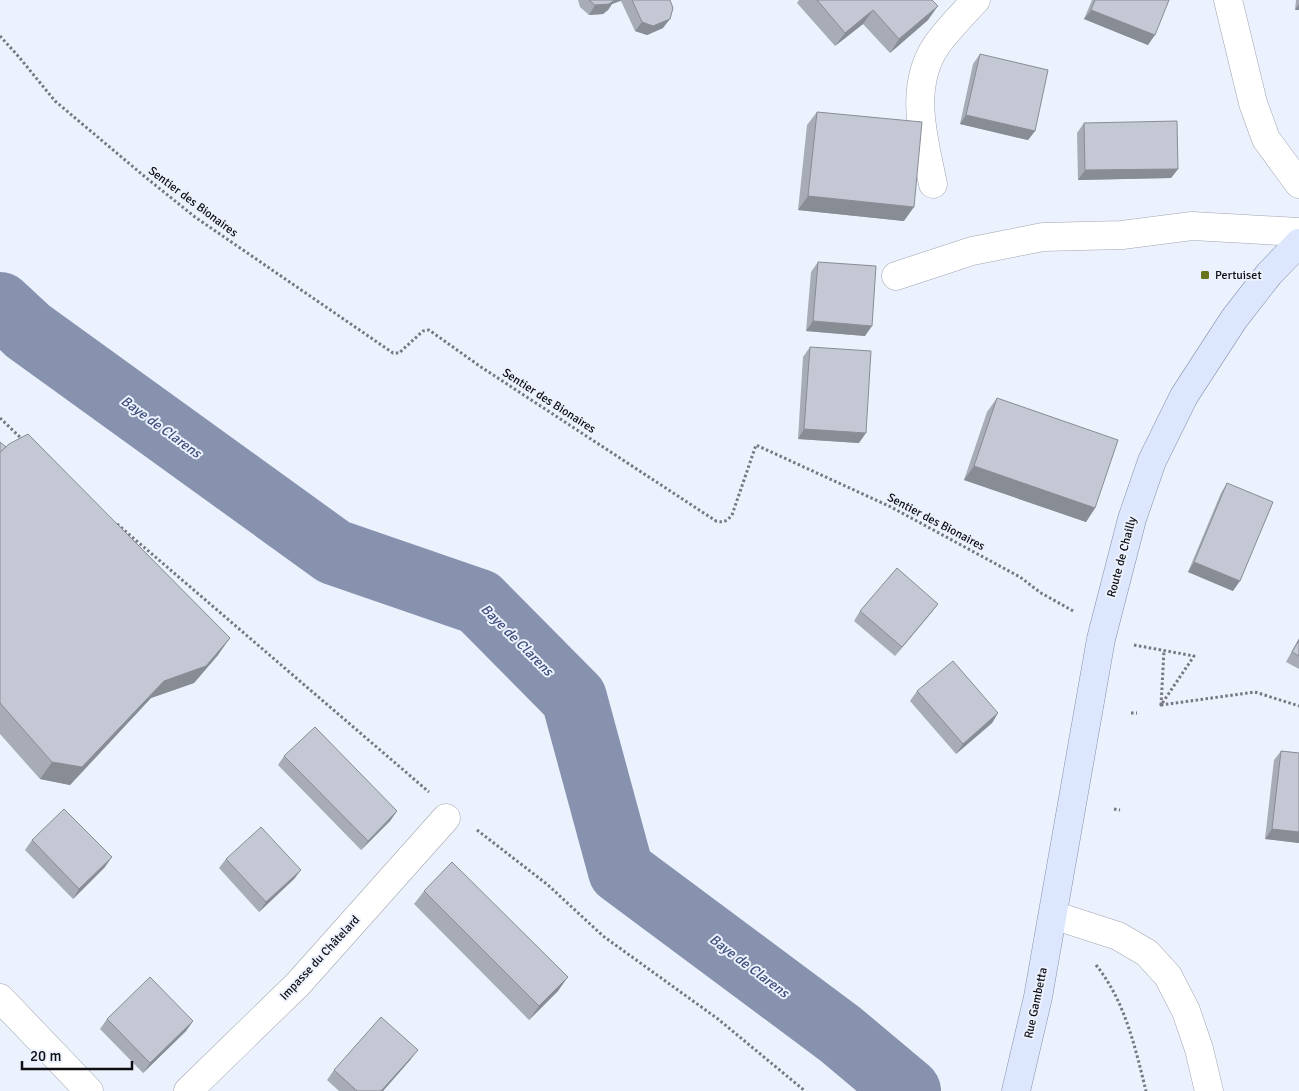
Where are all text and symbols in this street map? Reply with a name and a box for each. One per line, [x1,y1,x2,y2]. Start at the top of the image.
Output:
street label: Sentier des Bionaires [145,163,241,241]
place label: Pertuiset [1215,268,1262,283]
marker: Pertuiset [1199,269,1211,281]
street label: Sentier des Bionaires [500,365,598,437]
water label: Baye de Clarens [118,392,206,463]
street label: Sentier des Bionaires [885,490,987,554]
street label: Route de Chailly [1104,515,1140,599]
water label: Baye de Clarens [478,601,558,681]
street label: Impasse du Châtelard [277,913,363,1003]
water label: Baye de Clarens [706,931,793,1002]
street label: Rue Gambetta [1021,966,1051,1040]
scale bar [22,1038,132,1070]
text: 20 m [30,1047,61,1065]

